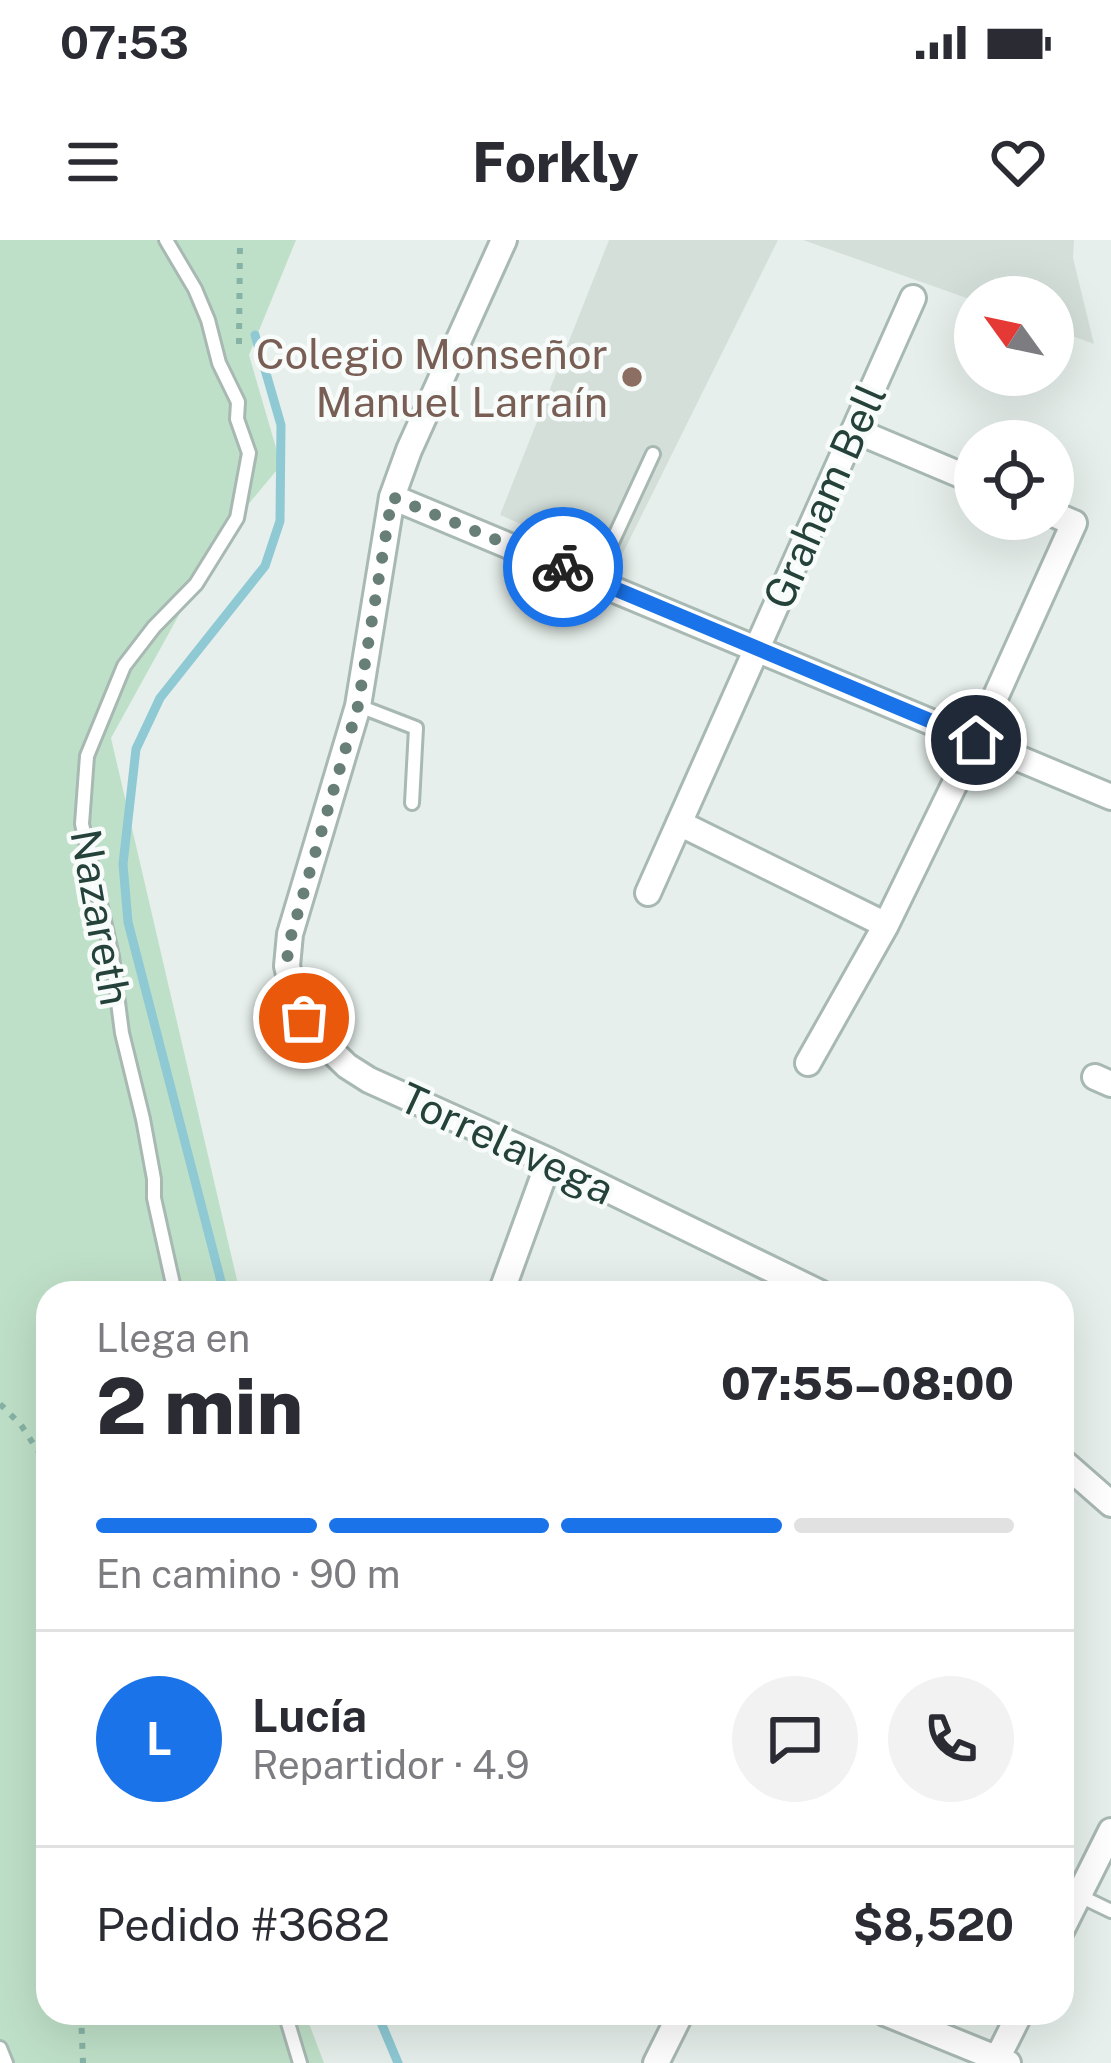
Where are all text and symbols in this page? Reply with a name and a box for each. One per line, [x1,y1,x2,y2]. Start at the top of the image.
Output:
text: 07:53 [60,16,189,69]
icon: menu [60,129,126,195]
icon: heart [985,129,1051,195]
text: Forkly [472,131,639,194]
north arrow [954,276,1074,396]
map controls [954,276,1074,540]
place label: Colegio Monseñor Manuel Larraín [256,329,608,426]
marker: Colegio Monseñor Manuel Larraín [619,364,645,390]
street label: Graham Bell [753,376,895,616]
button: locate [954,420,1074,540]
courier [503,507,623,627]
icon: bike [530,534,596,600]
pin [925,689,1027,791]
icon: home [943,707,1009,773]
street label: Nazareth [61,825,141,1009]
pin [253,967,355,1069]
icon: bag [271,985,337,1051]
street label: Torrelavega [392,1072,622,1214]
text: Llega en [96,1315,250,1361]
text: 07:55–08:00 [721,1357,1014,1410]
text: 2 min [96,1360,303,1452]
text: En camino · 90 m [96,1551,400,1597]
button: chat [732,1676,858,1802]
button: phone [888,1676,1014,1802]
text: Lucía [252,1689,367,1742]
text: L [146,1712,172,1765]
text: Repartidor · 4.9 [252,1742,530,1788]
text: Pedido #3682 [96,1898,390,1951]
text: $8,520 [853,1898,1014,1951]

